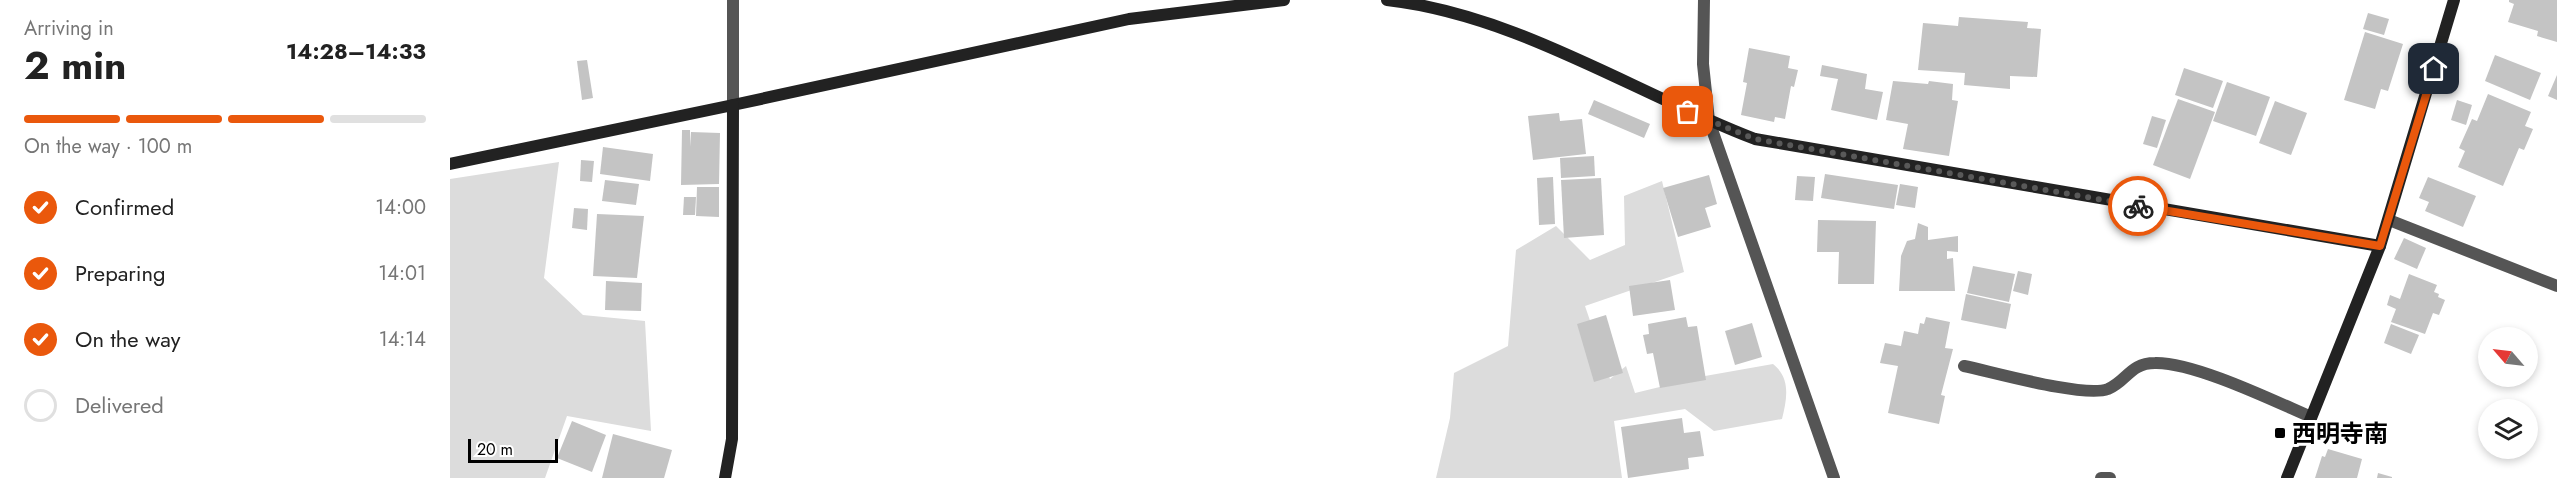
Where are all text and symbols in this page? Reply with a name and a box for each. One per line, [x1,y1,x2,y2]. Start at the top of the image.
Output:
text: Arriving in [24,14,114,43]
text: 14:28–14:33 [286,35,426,67]
text: 2 min [24,37,126,94]
pin [2408,43,2459,94]
icon: home [2417,52,2450,85]
pin [1662,86,1713,137]
icon: bag [1671,95,1704,128]
text: On the way · 100 m [24,132,192,161]
courier [2108,176,2168,236]
icon: bike [2122,190,2155,223]
icon: check [24,191,57,224]
text: Confirmed [75,191,174,223]
text: 14:00 [375,193,426,222]
icon: check [24,257,57,290]
text: Preparing [75,257,166,289]
text: 14:01 [378,259,426,288]
icon: check [24,323,57,356]
text: On the way [75,323,180,355]
text: 14:14 [379,325,426,354]
north arrow [2478,327,2538,387]
map controls [2478,327,2538,459]
text: Delivered [75,389,164,421]
button: layers [2478,399,2538,459]
place label: 西明寺南 [2292,416,2388,451]
marker: 西明寺南 [2273,426,2287,440]
scale bar [468,436,558,464]
text: 20 m [477,438,513,461]

